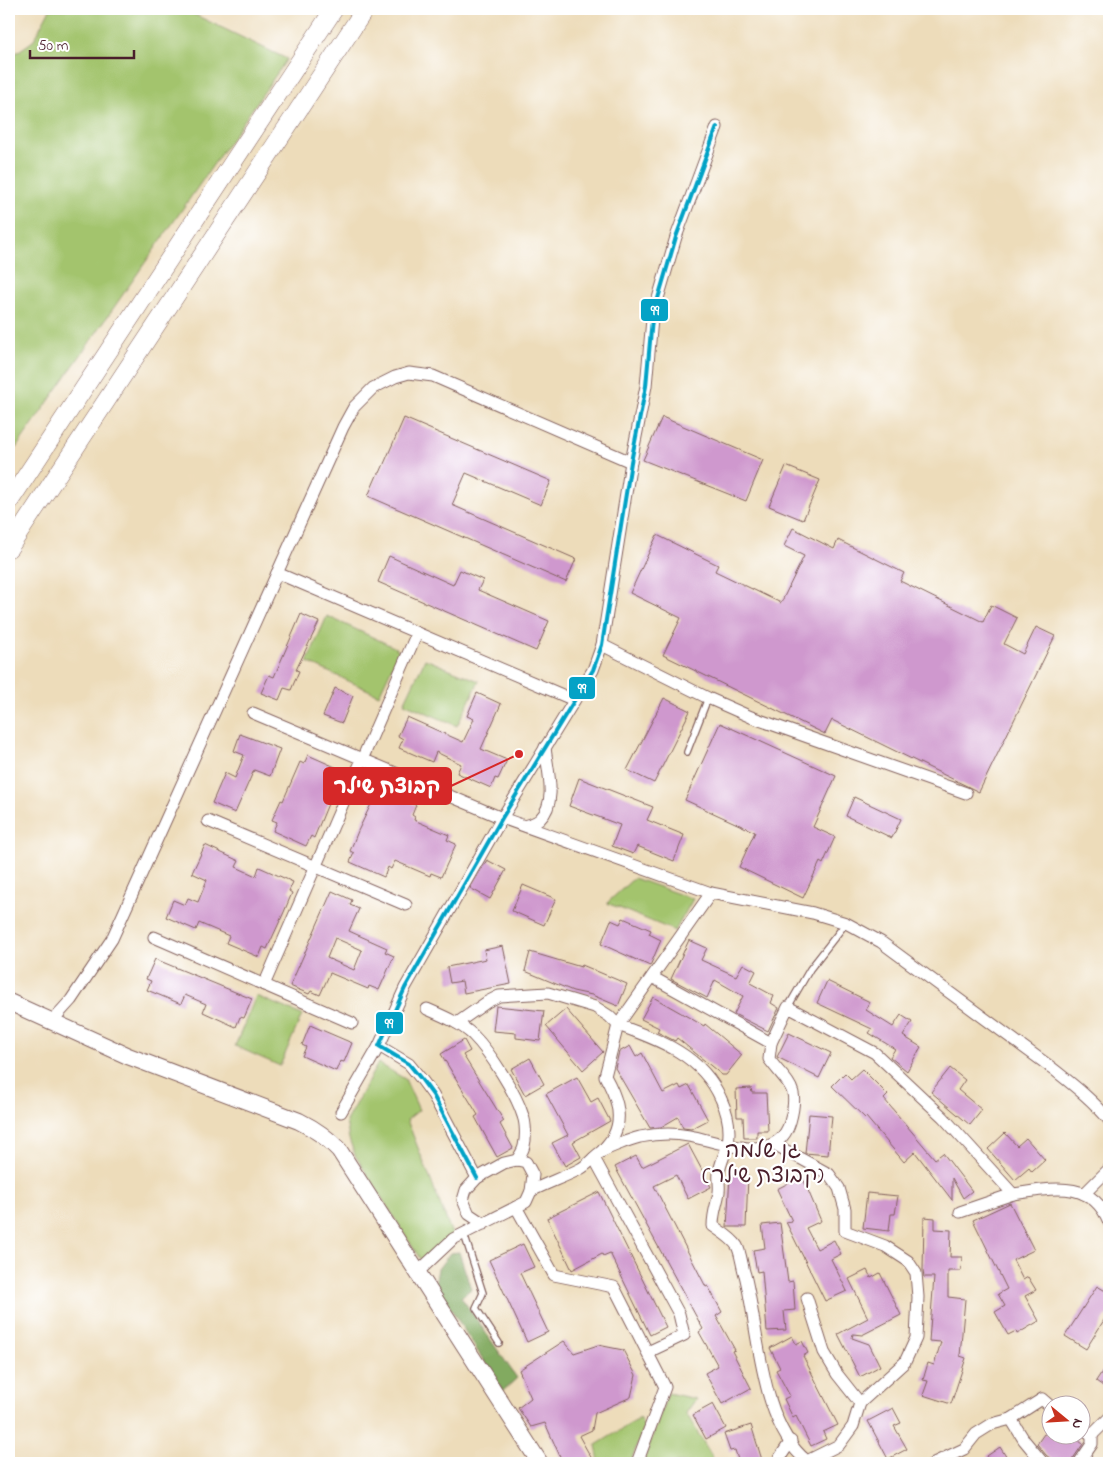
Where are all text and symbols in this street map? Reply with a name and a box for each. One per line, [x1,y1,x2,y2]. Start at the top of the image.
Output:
scale bar [30,28,134,60]
text: 50 m [38,35,69,57]
line badge: 99 [640,298,669,322]
text: 99 [650,301,660,322]
line badge: 99 [568,676,596,700]
text: 99 [577,679,587,700]
callout: קבוצת שילר [324,768,451,804]
text: קבוצת שילר [334,773,440,803]
line badge: 99 [375,1011,404,1035]
text: 99 [384,1014,394,1035]
district label: גן שלמה (קבוצת שילר) [702,1136,824,1193]
north arrow [1040,1394,1090,1444]
text: N [1065,1416,1088,1431]

